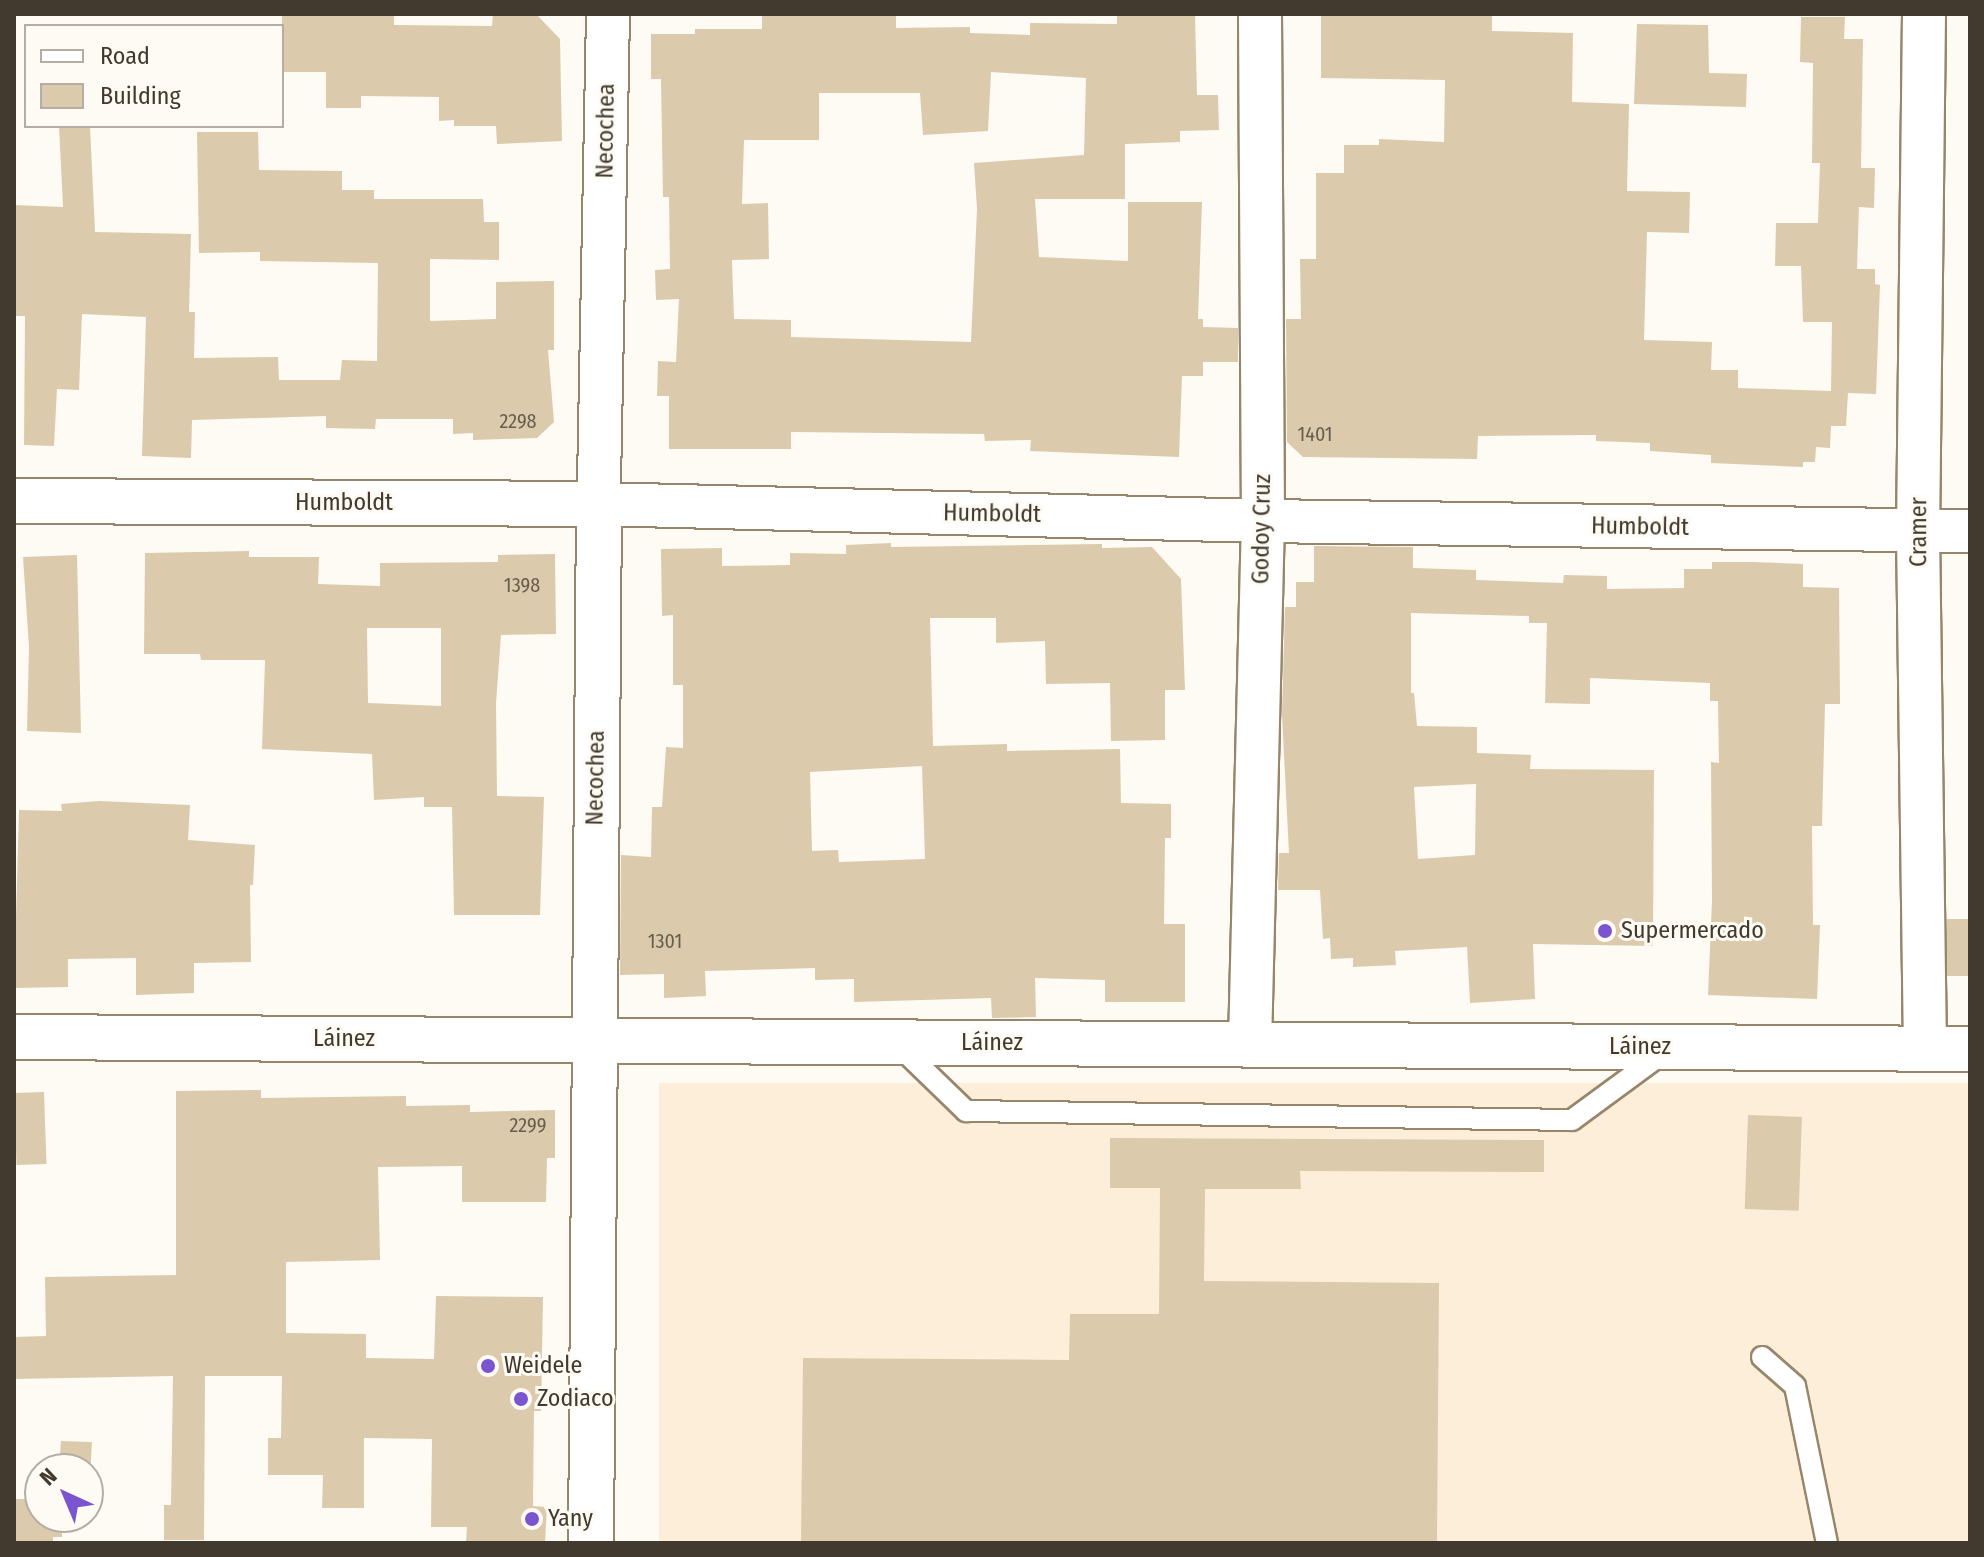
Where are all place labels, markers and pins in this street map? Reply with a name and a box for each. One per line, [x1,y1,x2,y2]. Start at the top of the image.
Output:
place label: Supermercado [1621,917,1764,945]
marker: Supermercado [1596,922,1614,940]
place label: Weidele [504,1352,582,1380]
marker: Weidele [479,1357,497,1375]
place label: Zodiaco [537,1385,614,1413]
marker: Zodiaco [512,1390,530,1408]
place label: Yany [548,1505,593,1533]
marker: Yany [523,1510,541,1528]

